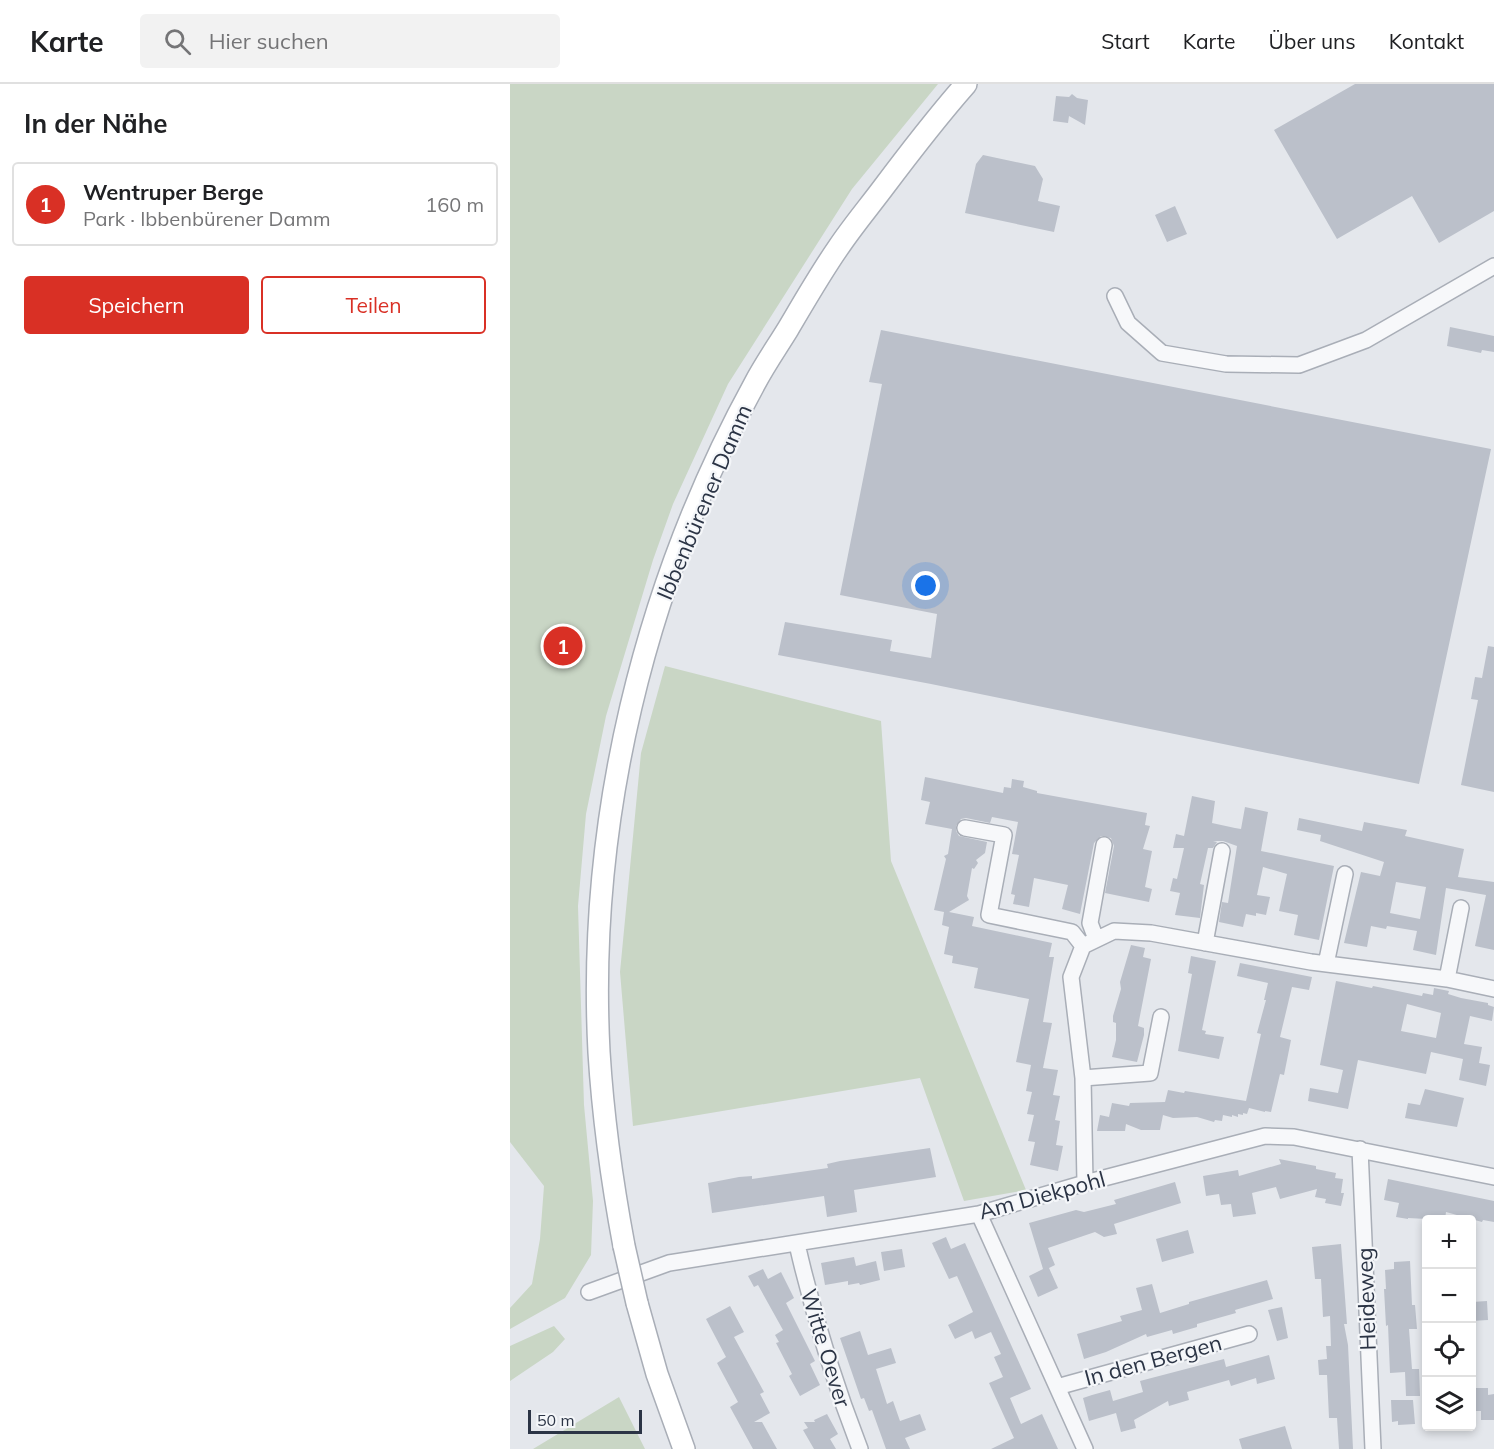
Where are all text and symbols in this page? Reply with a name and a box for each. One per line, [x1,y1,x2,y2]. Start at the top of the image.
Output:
search box [140,14,560,68]
text: Karte [30,24,104,59]
icon: search [161,25,194,58]
text: Hier suchen [209,27,329,55]
text: Start [1101,28,1150,54]
text: Karte [1183,28,1235,54]
text: Über uns [1268,28,1356,54]
text: Kontakt [1389,28,1464,54]
text: In der Nähe [24,107,168,140]
text: Wentruper Berge [83,178,264,206]
text: 1 [40,192,52,217]
text: 160 m [425,192,484,217]
text: Park · Ibbenbürener Damm [83,206,331,231]
button: Speichern [24,276,249,334]
button: Teilen [261,276,486,334]
street label: Ibbenbürener Damm [650,400,758,604]
your location [911,571,940,600]
pin: 1 [544,624,582,668]
street label: Am Diekpohl [976,1165,1108,1225]
map controls [1422,1215,1476,1431]
button: + [1422,1215,1476,1269]
street label: Heideweg [1350,1247,1382,1351]
button: − [1422,1269,1476,1323]
street label: Witte Oever [795,1285,857,1411]
button: locate [1422,1323,1476,1377]
street label: In den Bergen [1081,1328,1225,1392]
button: layers [1422,1377,1476,1431]
scale bar [528,1407,642,1434]
text: 50 m [537,1410,574,1430]

